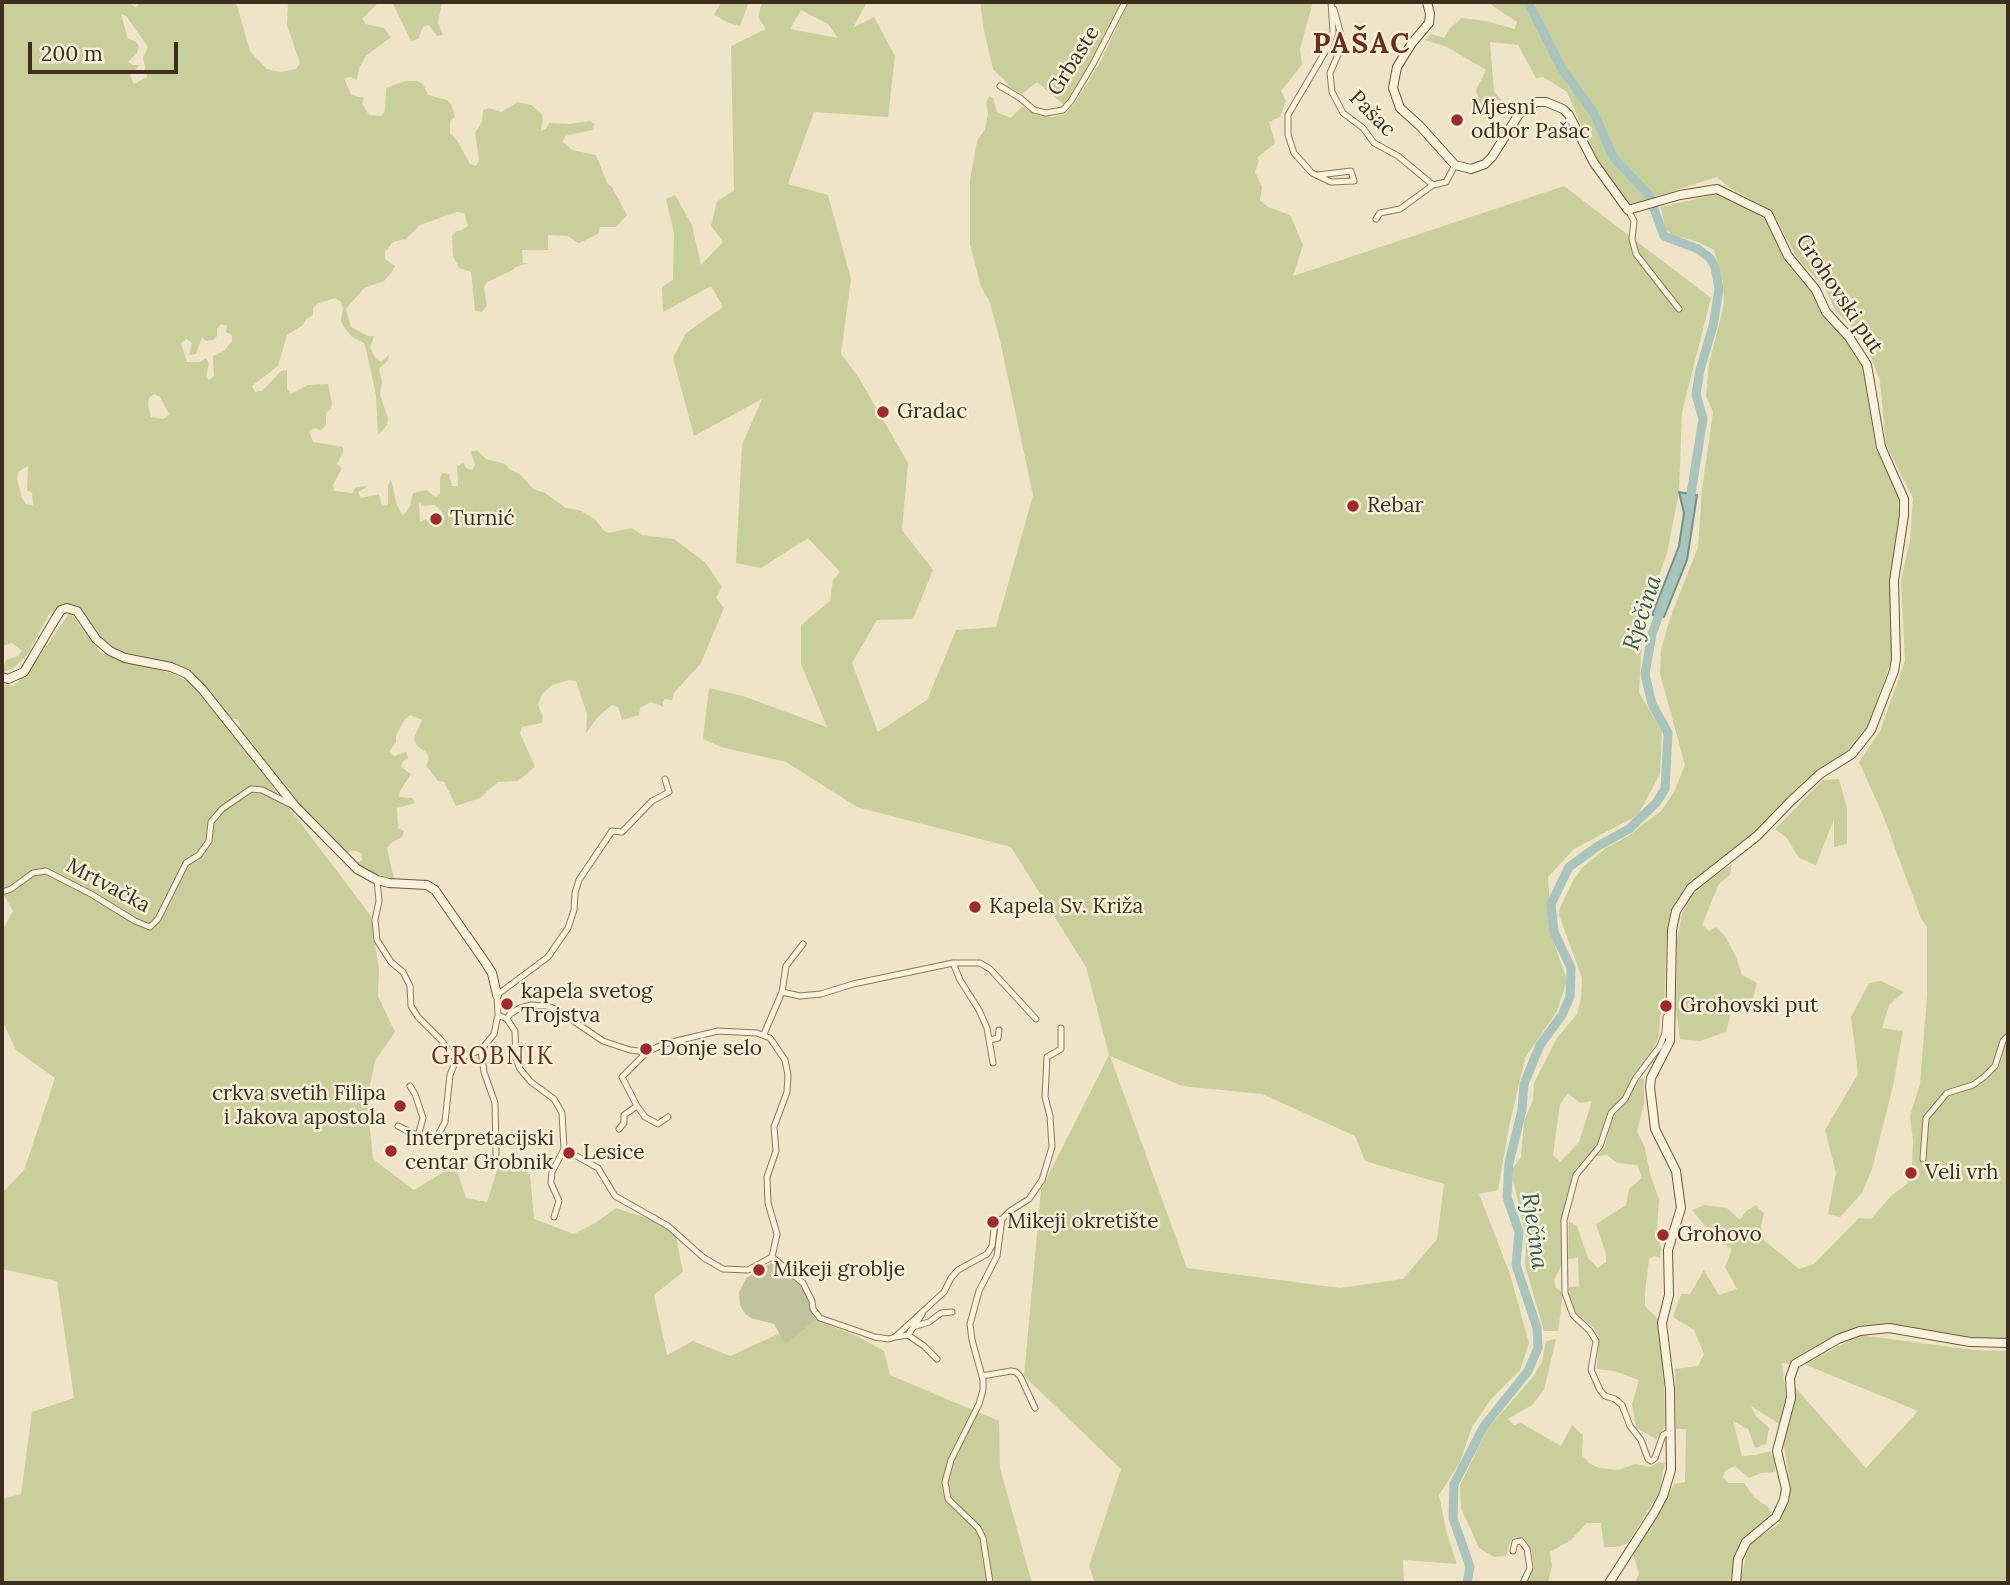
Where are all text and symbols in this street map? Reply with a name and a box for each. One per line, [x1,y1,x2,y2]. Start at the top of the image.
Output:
street label: Grbaste [1043,22,1105,100]
scale bar [32,28,182,72]
district label: PAŠAC [1313,28,1411,62]
text: 200 m [41,40,103,67]
street label: Pašac [1344,86,1400,142]
place label: Mjesni odbor Pašac [1471,95,1590,145]
marker: Mjesni odbor Pašac [1449,112,1465,128]
street label: Grohovski put [1790,230,1888,358]
place label: Gradac [897,399,967,425]
marker: Gradac [875,404,891,420]
place label: Rebar [1367,493,1424,519]
marker: Rebar [1345,498,1361,514]
place label: Turnić [450,506,515,532]
marker: Turnić [428,511,444,527]
water label: Rječina [1618,572,1668,654]
street label: Mrtvačka [62,853,154,919]
place label: Kapela Sv. Križa [989,894,1143,920]
marker: Kapela Sv. Križa [967,899,983,915]
place label: kapela svetog Trojstva [521,979,653,1029]
place label: Grohovski put [1680,993,1818,1019]
marker: kapela svetog Trojstva [499,996,515,1012]
marker: Grohovski put [1658,998,1674,1014]
place label: Donje selo [660,1036,762,1062]
marker: Donje selo [638,1041,654,1057]
district label: GROBNIK [432,1043,554,1071]
place label: crkva svetih Filipa i Jakova apostola [212,1081,386,1131]
marker: crkva svetih Filipa i Jakova apostola [392,1098,408,1114]
place label: Interpretacijski centar Grobnik [405,1126,554,1176]
place label: Lesice [583,1140,645,1166]
marker: Interpretacijski centar Grobnik [383,1143,399,1159]
marker: Lesice [561,1145,577,1161]
place label: Veli vrh [1925,1160,1999,1186]
marker: Veli vrh [1903,1165,1919,1181]
water label: Rječina [1515,1191,1553,1271]
place label: Mikeji okretište [1007,1209,1159,1235]
marker: Mikeji okretište [985,1214,1001,1230]
place label: Grohovo [1677,1222,1762,1248]
marker: Grohovo [1655,1227,1671,1243]
place label: Mikeji groblje [773,1257,905,1283]
marker: Mikeji groblje [751,1262,767,1278]

